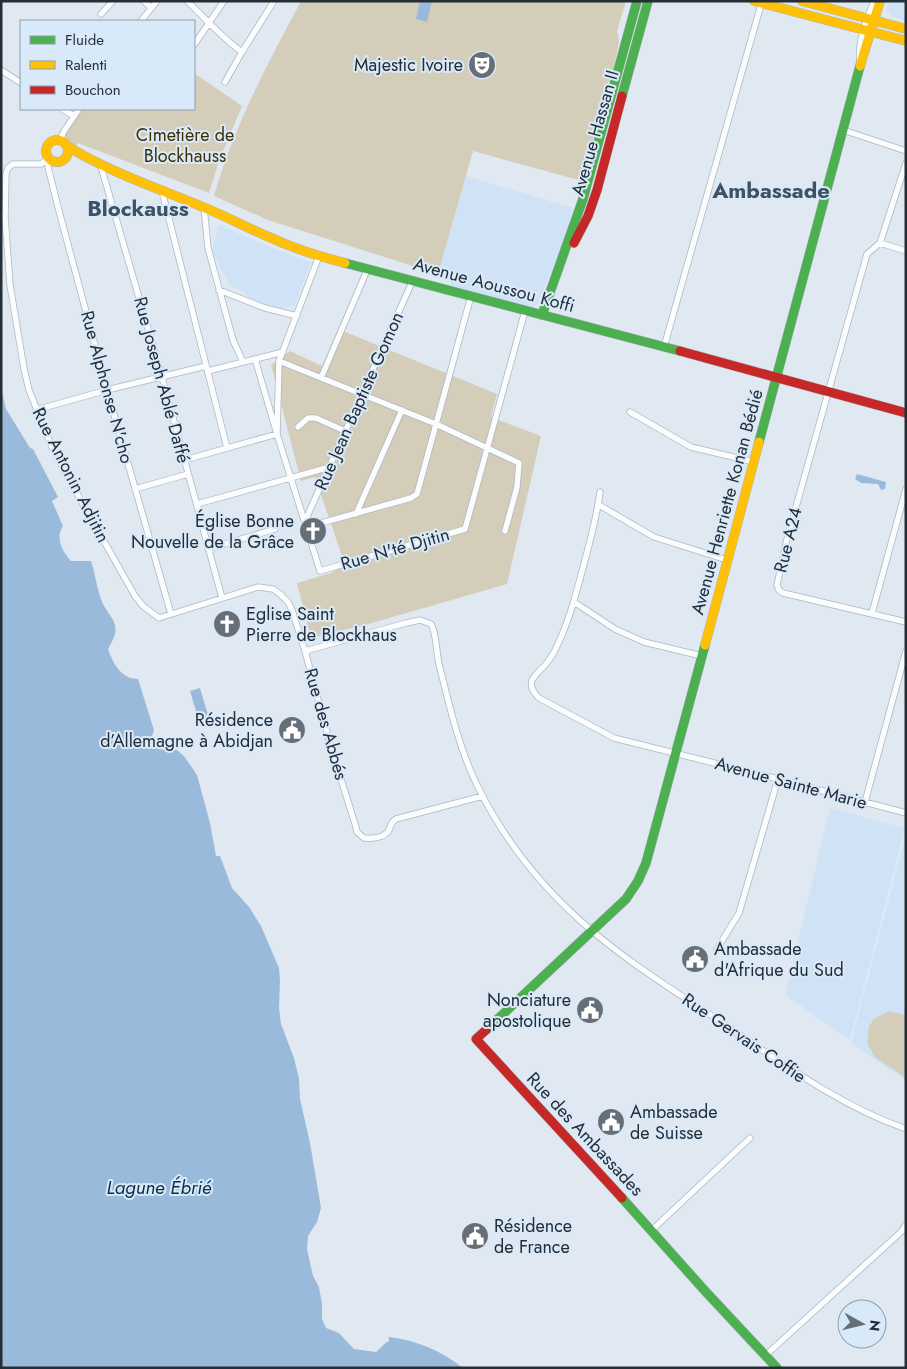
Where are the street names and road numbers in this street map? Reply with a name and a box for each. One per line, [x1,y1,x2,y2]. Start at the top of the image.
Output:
street label: Avenue Hassan II [565,67,625,199]
street label: Avenue Aoussou Koffi [410,251,578,319]
street label: Rue Joseph Ablé Daffé [127,294,197,466]
street label: Rue Alphonse N'cho [74,308,140,466]
street label: Rue Jean Baptiste Gomon [308,308,410,494]
street label: Avenue Henriette Konan Bédié [684,386,770,618]
street label: Rue Antonin Adjitin [26,403,116,547]
street label: Rue A24 [767,504,809,576]
street label: Rue N'té Djitin [338,521,452,577]
street label: Rue des Abbés [298,665,354,783]
street label: Avenue Sainte Marie [712,750,870,816]
street label: Rue Gervais Coffie [677,987,811,1089]
street label: Rue des Ambassades [521,1066,649,1202]

